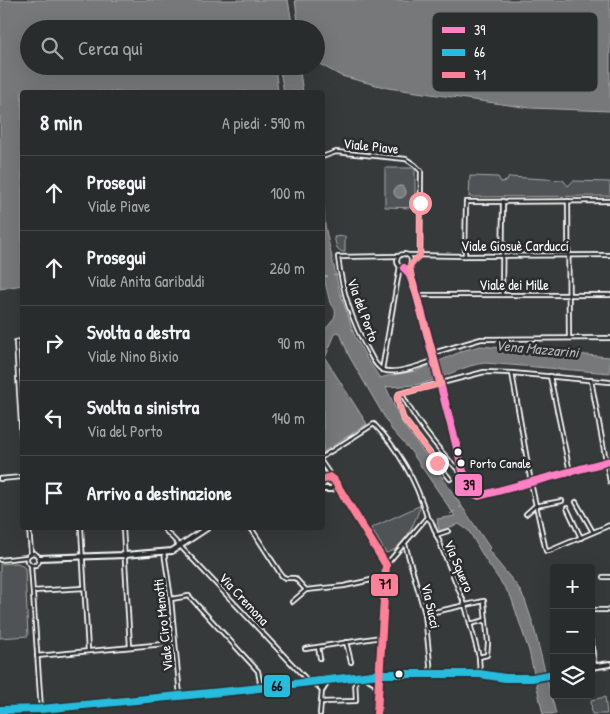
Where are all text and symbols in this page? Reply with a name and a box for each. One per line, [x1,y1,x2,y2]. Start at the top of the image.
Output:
legend [432,12,598,92]
search box [20,20,325,75]
text: 39 [474,20,485,39]
icon: search [38,34,66,62]
text: Cerca qui [78,35,143,61]
text: 66 [474,42,486,61]
text: 71 [474,65,486,84]
text: 8 min [40,108,82,137]
text: A piedi · 590 m [222,112,305,134]
street label: Viale Piave [342,133,400,158]
text: Prosegui [87,169,146,195]
icon: ahead [40,179,68,207]
text: 100 m [270,182,305,204]
route start [409,192,432,215]
text: Viale Piave [87,195,150,217]
street label: Viale Giosuè Carducci [461,236,569,255]
text: Prosegui [87,244,146,270]
icon: ahead [40,254,68,282]
text: 260 m [269,257,305,279]
text: Viale Anita Garibaldi [87,270,205,292]
street label: Viale dei Mille [479,275,549,294]
street label: Via del Porto [343,276,384,344]
text: Svolta a destra [87,319,190,345]
icon: right [40,329,68,357]
text: 90 m [277,332,305,354]
water label: Vena Mazzarini [495,334,581,363]
text: Viale Nino Bixio [87,345,179,367]
text: Svolta a sinistra [87,394,199,420]
icon: left [40,404,68,432]
text: 140 m [271,407,305,429]
text: Via del Porto [87,420,162,442]
unlabelled marker [453,447,463,457]
route end [426,452,449,475]
place label: Porto Canale [470,454,531,472]
marker: Porto Canale [456,458,466,468]
line badge: 39 [454,473,483,497]
text: 39 [463,475,476,494]
icon: arrive [40,479,68,507]
text: Arrivo a destinazione [87,480,232,506]
street label: Via Squero [439,537,479,595]
map controls [550,564,595,699]
button: + [550,564,595,609]
street label: Via Cremona [215,568,274,629]
line badge: 71 [370,573,399,597]
text: 71 [378,574,391,593]
street label: Viale Ciro Menotti [148,578,177,672]
street label: Via Succi [417,582,446,630]
button: − [550,609,595,654]
button: layers [550,654,595,699]
unlabelled marker [394,669,404,679]
line badge: 66 [263,674,291,698]
text: 66 [271,676,283,695]

